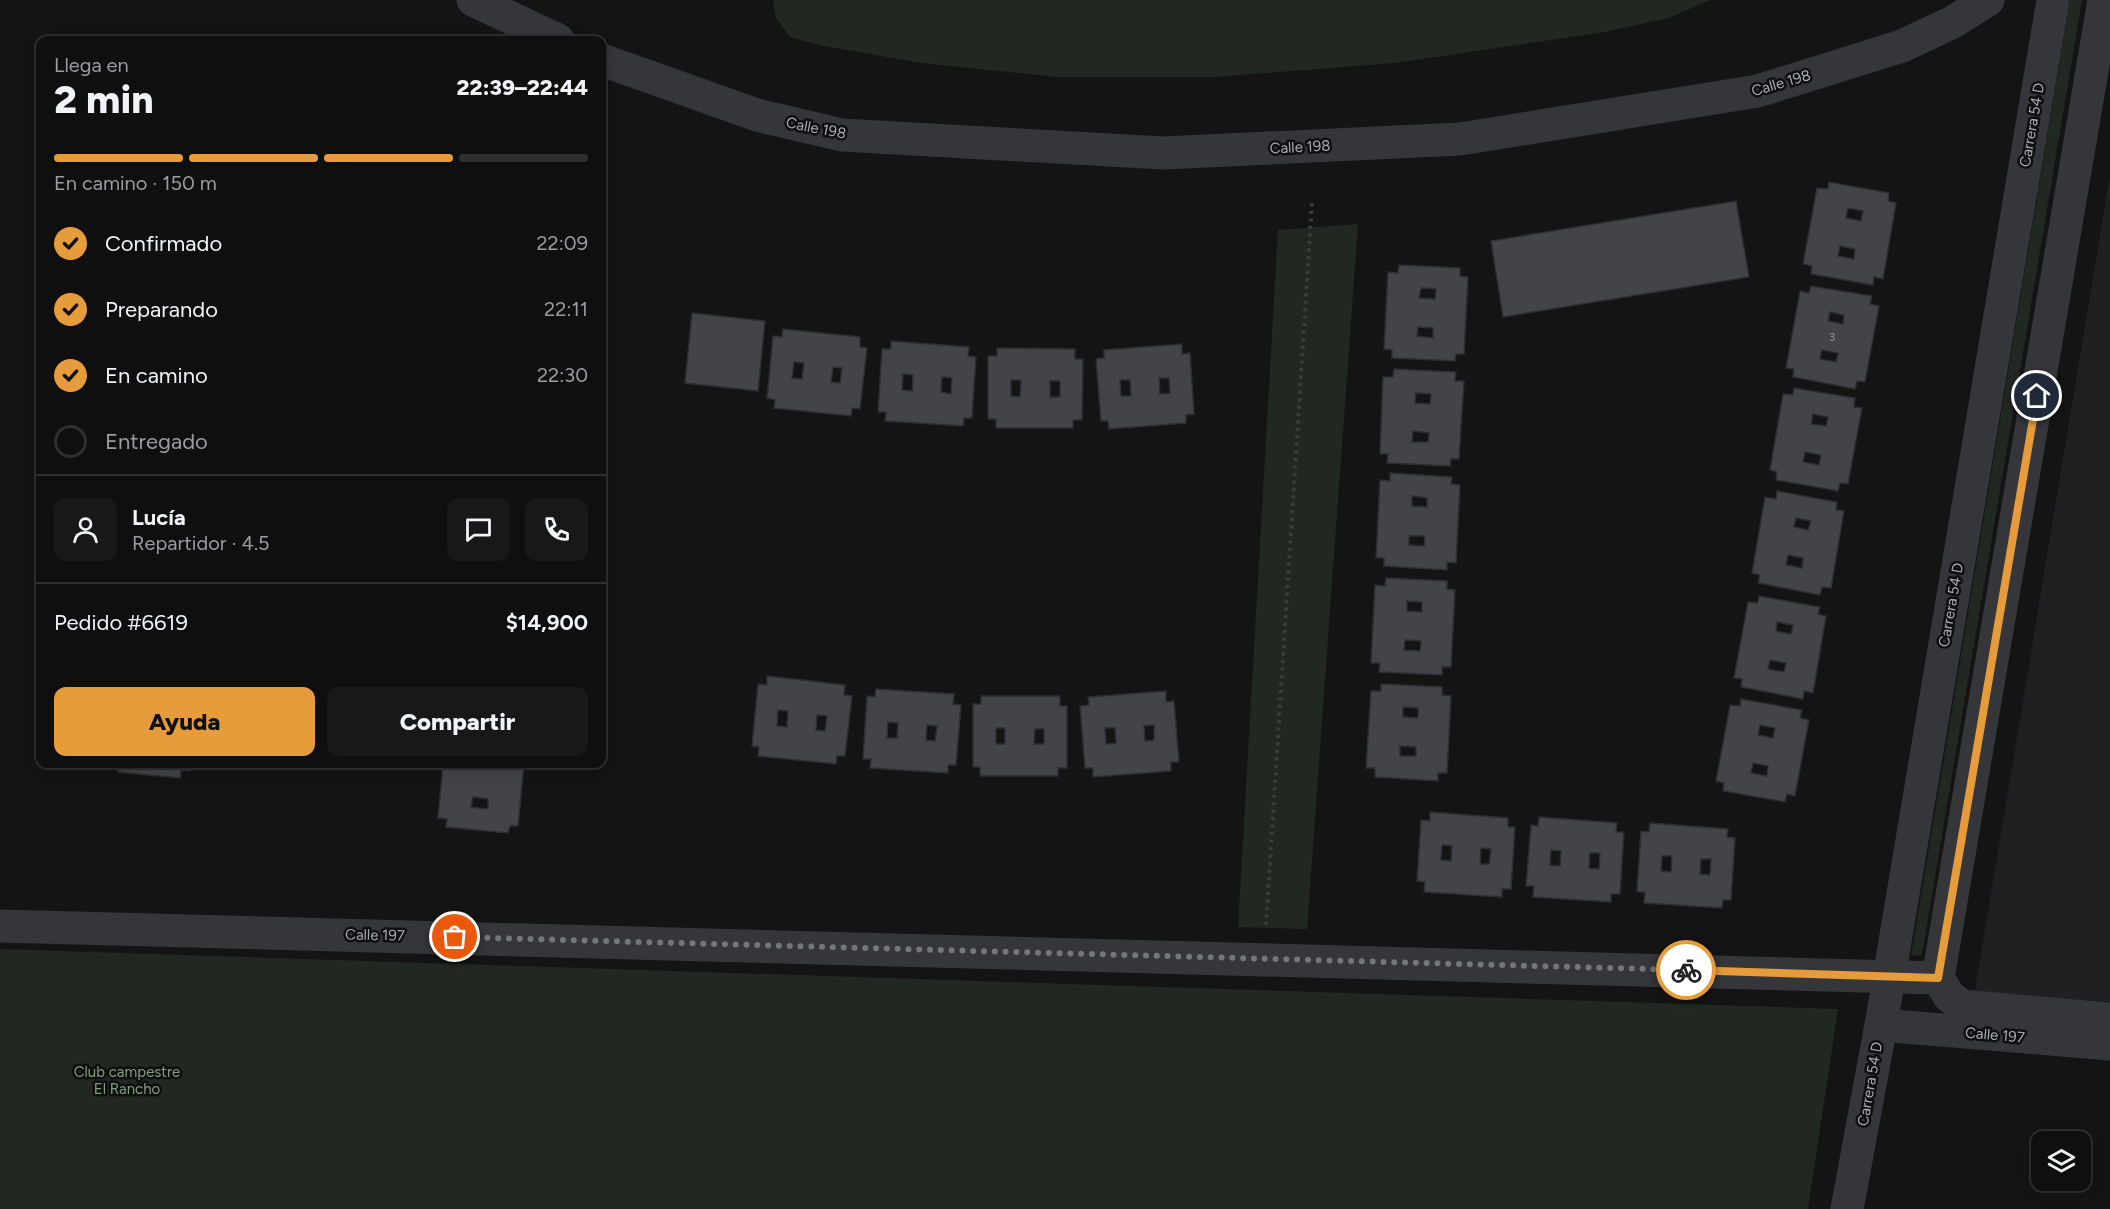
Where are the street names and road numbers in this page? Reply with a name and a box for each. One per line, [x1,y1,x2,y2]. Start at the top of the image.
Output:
street label: Calle 198 [1749,66,1813,100]
street label: Carrera 54 D [2016,81,2048,169]
street label: Calle 198 [784,113,848,143]
street label: Calle 198 [1269,136,1331,158]
street label: Carrera 54 D [1935,561,1967,649]
street label: Calle 197 [345,925,405,945]
street label: Calle 197 [1964,1023,2026,1047]
street label: Carrera 54 D [1854,1040,1886,1128]

